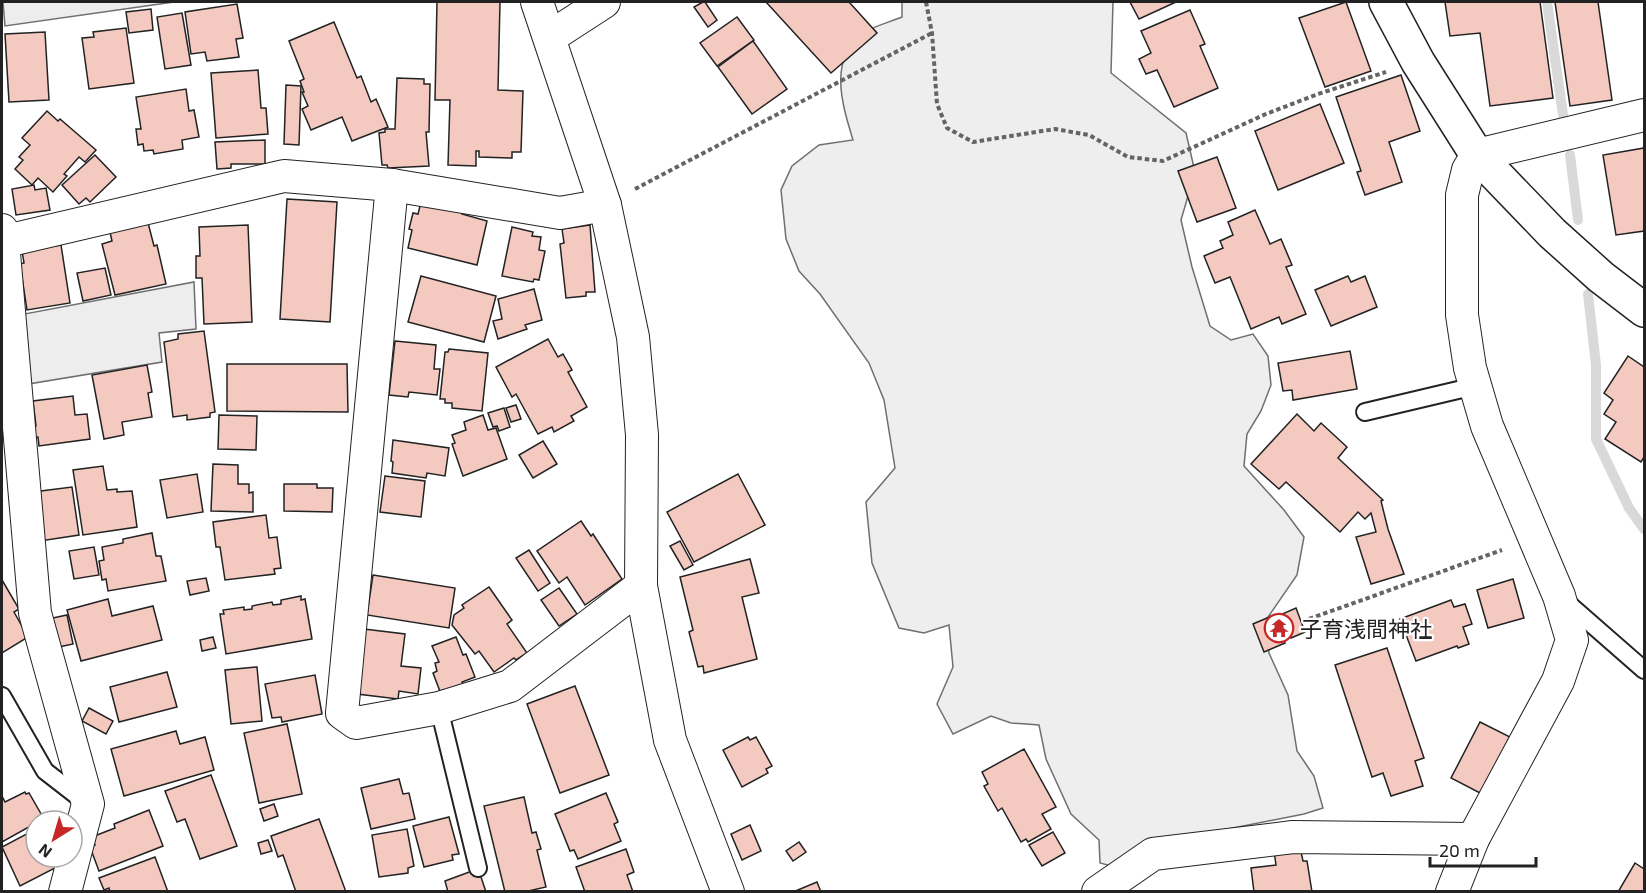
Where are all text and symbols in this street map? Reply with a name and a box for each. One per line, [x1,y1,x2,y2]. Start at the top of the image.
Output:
temple icon: 子育浅間神社 [1263,612,1295,644]
place label: 子育浅間神社 [1300,615,1432,641]
north arrow [24,809,84,869]
scale bar [1430,830,1536,868]
text: 20 m [1439,839,1480,861]
text: N [34,840,55,862]

